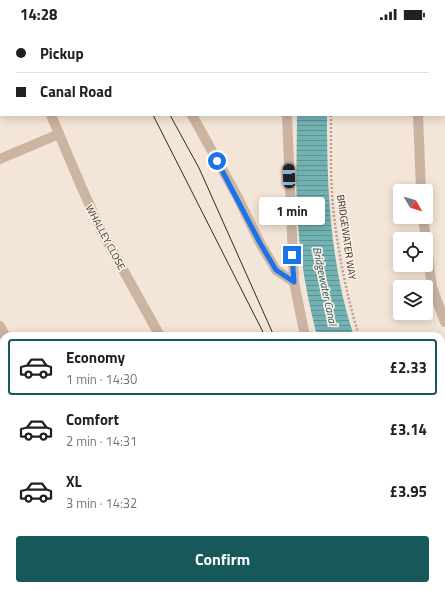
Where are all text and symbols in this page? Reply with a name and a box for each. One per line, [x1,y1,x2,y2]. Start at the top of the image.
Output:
text: 14:28 [20,3,57,26]
text: Pickup [40,42,84,65]
text: Canal Road [40,80,112,103]
route start [208,152,226,170]
car [283,164,295,188]
north arrow [393,184,433,224]
map controls [393,184,433,320]
street label: BRIDGEWATER WAY [333,194,360,281]
callout: 1 min [259,197,325,225]
text: 1 min [276,201,308,221]
street label: WHALLEY CLOSE [82,202,129,273]
button: locate [393,232,433,272]
water label: Bridgewater Canal [309,245,341,328]
route end [283,246,301,264]
button: layers [393,280,433,320]
text: Economy [66,346,125,369]
icon: car [18,349,54,385]
text: £2.33 [390,356,427,379]
text: 1 min · 14:30 [66,369,137,389]
text: Comfort [66,408,119,431]
icon: car [18,411,54,447]
text: £3.14 [390,418,427,441]
text: 2 min · 14:31 [66,431,137,451]
text: XL [66,470,82,493]
icon: car [18,473,54,509]
text: £3.95 [390,480,427,503]
text: 3 min · 14:32 [66,493,137,513]
button: Confirm [16,536,429,582]

